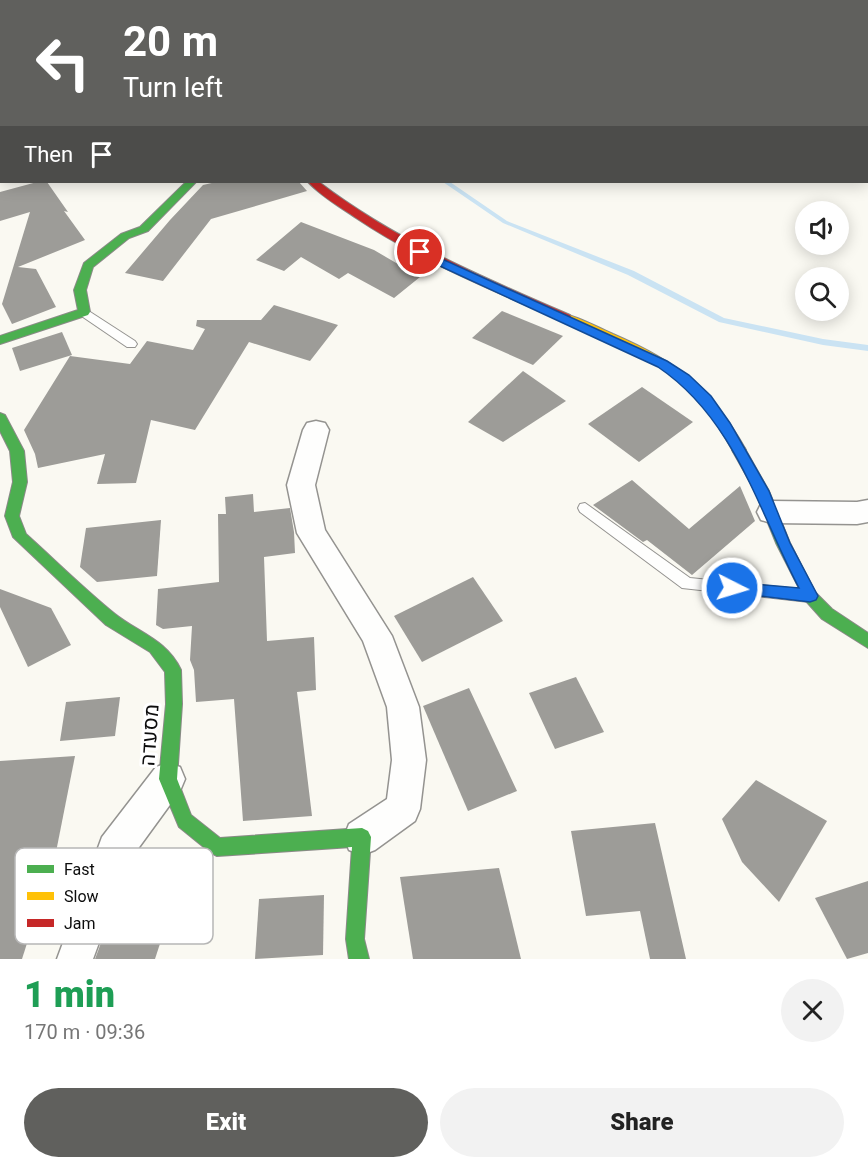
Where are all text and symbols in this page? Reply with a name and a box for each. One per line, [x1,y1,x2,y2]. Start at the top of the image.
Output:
text: 20 m [123,12,218,74]
icon: left [24,24,102,102]
text: Turn left [123,69,223,108]
icon: arrive [85,138,118,171]
text: Then [24,139,73,171]
map controls [795,201,849,321]
button: sound [795,201,849,255]
pin [394,226,445,277]
icon: arrive [403,235,436,268]
button: search [795,267,849,321]
position arrow [700,556,764,620]
street label: מסעדה [132,703,168,767]
legend [15,848,213,944]
text: Fast [64,858,95,882]
text: Slow [64,885,99,909]
text: Jam [64,912,96,936]
text: 1 min [24,969,115,1022]
button: close [781,979,844,1042]
text: 170 m · 09:36 [24,1018,145,1047]
button: Exit [24,1088,428,1157]
button: Share [440,1088,844,1157]

